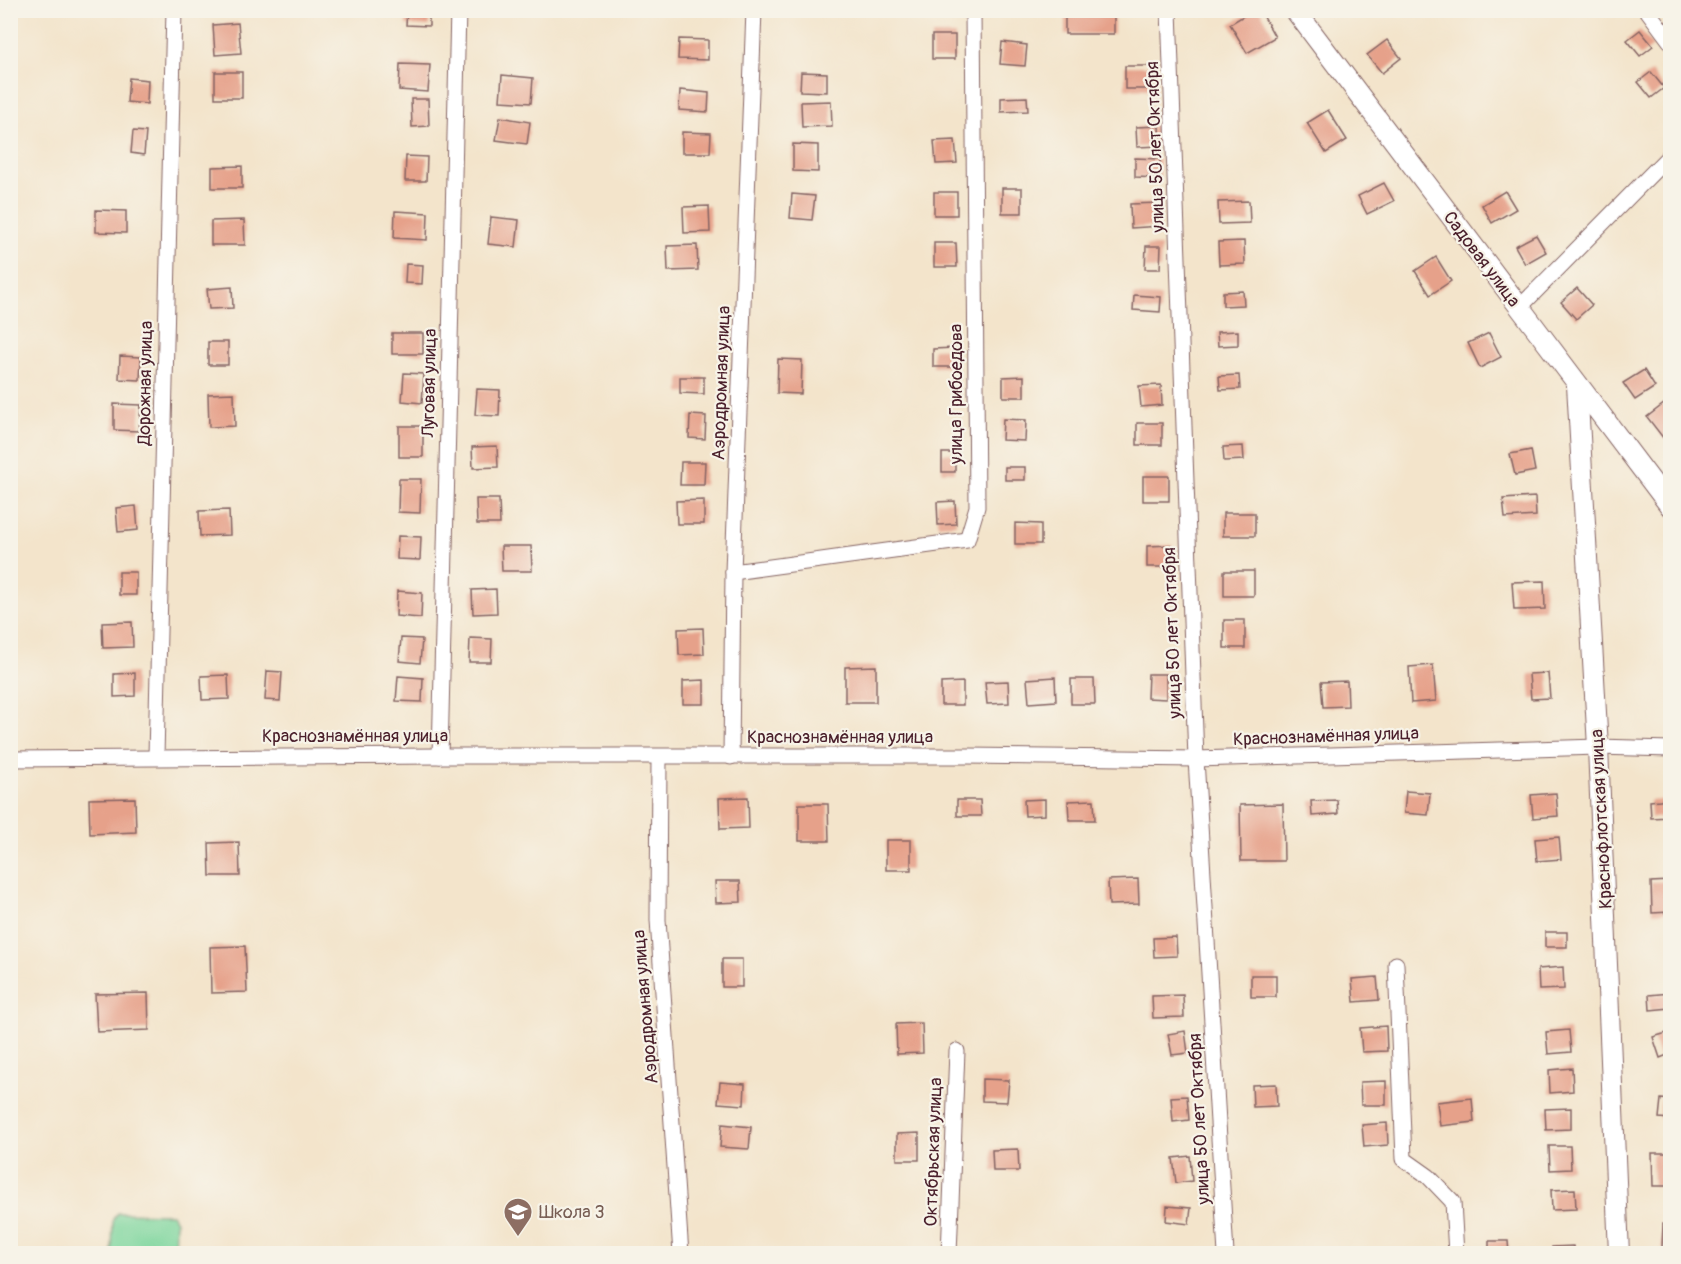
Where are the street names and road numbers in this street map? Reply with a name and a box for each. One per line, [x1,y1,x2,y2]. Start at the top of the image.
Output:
street label: улица 50 лет Октября [1141,61,1170,234]
street label: Садовая улица [1438,207,1525,312]
street label: Аэродромная улица [707,305,736,461]
street label: Дорожная улица [133,320,158,447]
street label: улица Грибоедова [945,324,968,465]
street label: Луговая улица [417,328,442,439]
street label: улица 50 лет Октября [1158,547,1187,720]
street label: Краснознамённая улица [1233,722,1419,751]
street label: Краснознамённая улица [262,725,448,748]
street label: Краснознамённая улица [747,726,933,749]
street label: Краснофлотская улица [1585,729,1618,909]
street label: Аэродромная улица [627,929,664,1085]
street label: улица 50 лет Октября [1184,1033,1216,1206]
street label: Октябрьская улица [919,1077,948,1227]

